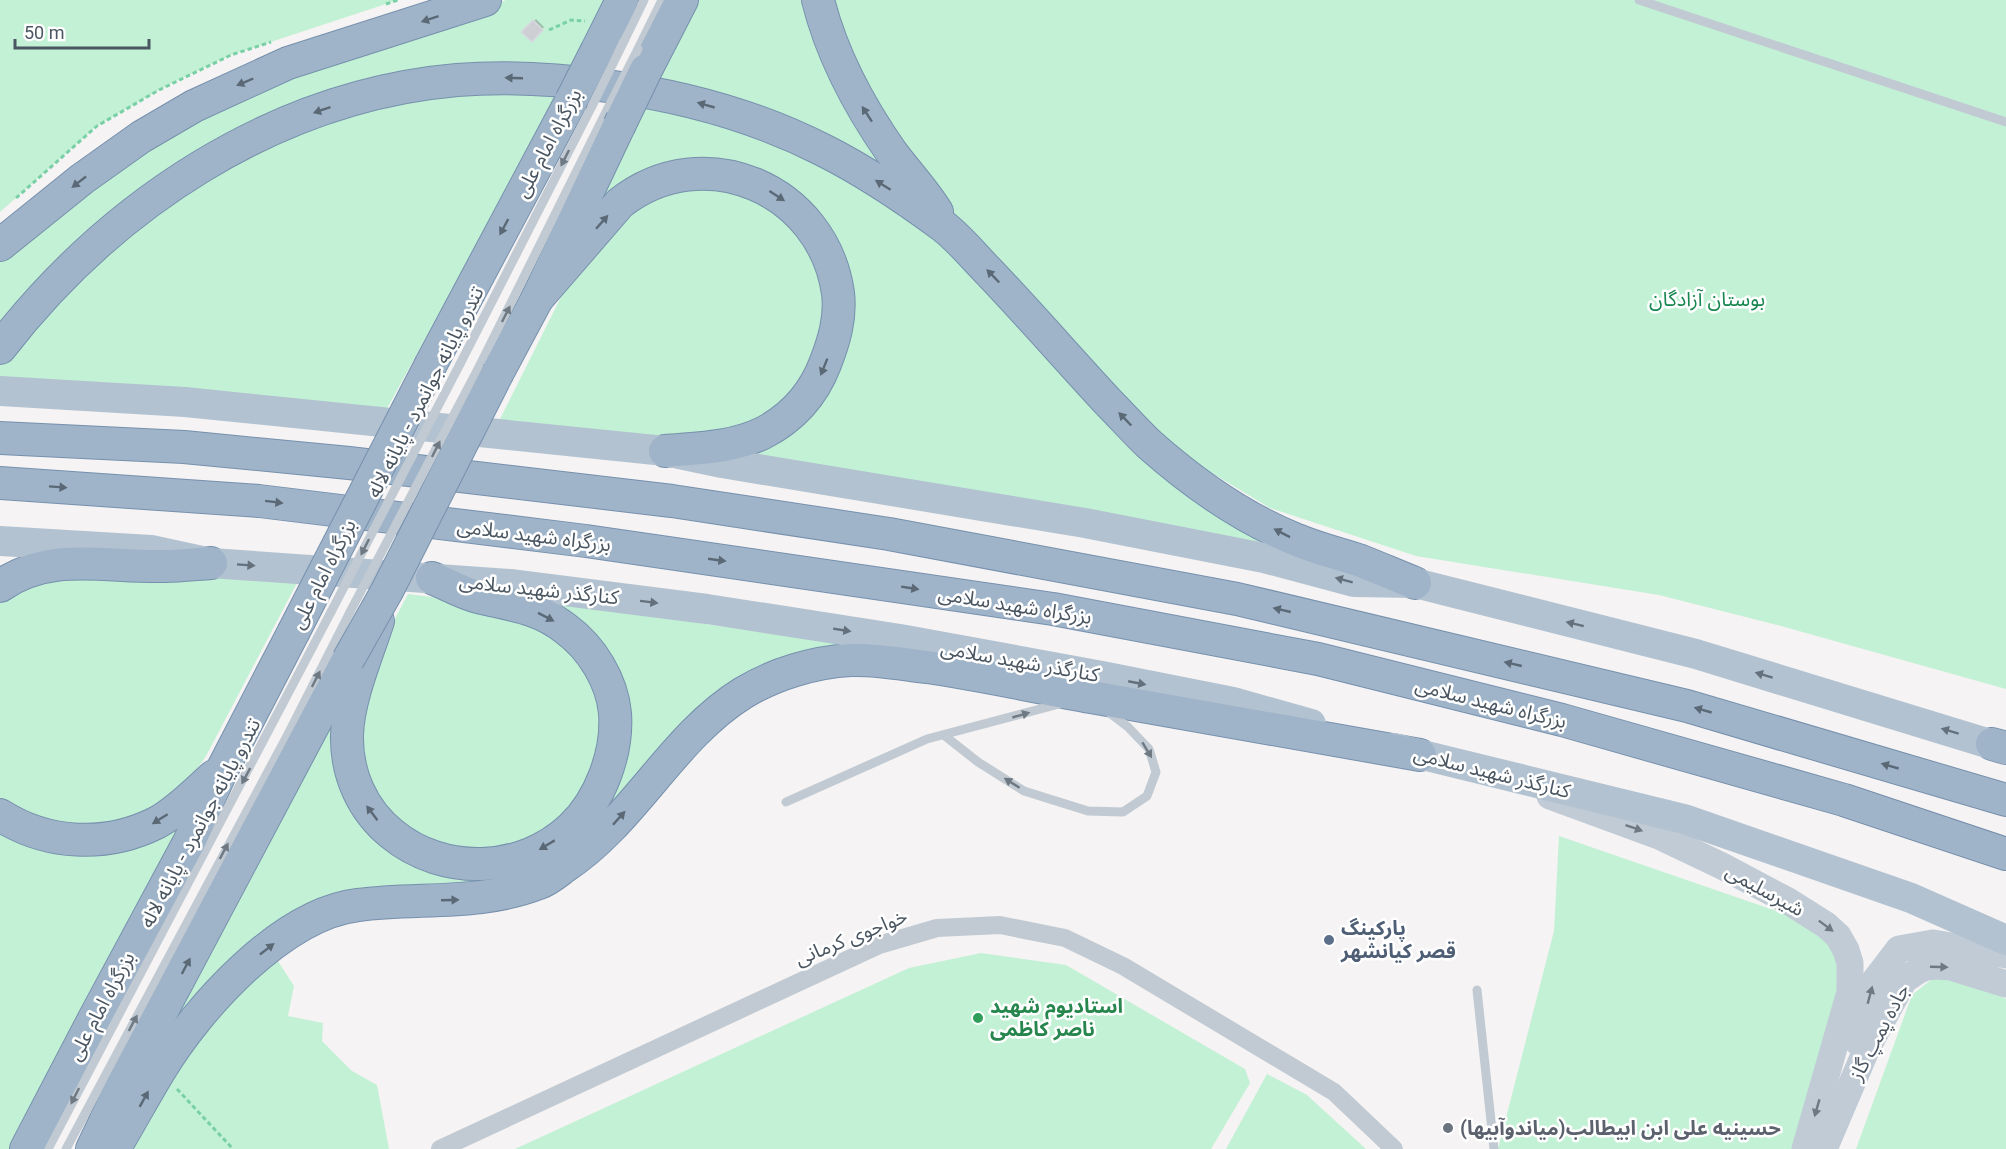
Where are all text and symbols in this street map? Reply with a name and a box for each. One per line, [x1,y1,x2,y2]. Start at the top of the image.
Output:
scale bar [15,12,148,50]
one-way arrow [421,15,439,24]
text: 50 m [24,22,64,43]
one-way arrow [504,73,523,83]
one-way arrow [236,77,254,87]
street label: بزرگراه امام علی [509,84,589,203]
one-way arrow [697,100,715,109]
one-way arrow [313,105,331,115]
one-way arrow [861,106,872,122]
one-way arrow [560,150,570,167]
one-way arrow [71,176,87,189]
one-way arrow [875,180,891,191]
one-way arrow [768,190,784,202]
one-way arrow [595,215,608,230]
one-way arrow [499,219,509,236]
one-way arrow [986,269,1000,284]
street label: تندرو پایانه جوانمرد - پایانه لاله [361,282,490,502]
park label: بوستان آزادگان [1649,287,1765,311]
one-way arrow [501,306,510,323]
one-way arrow [819,358,828,376]
one-way arrow [1118,412,1132,427]
one-way arrow [431,440,441,458]
one-way arrow [49,482,68,492]
one-way arrow [264,498,283,507]
street label: بزرگراه شهید سلامی [456,514,612,556]
street label: بزرگراه امام علی [285,515,364,634]
one-way arrow [1274,528,1291,538]
one-way arrow [360,538,369,555]
one-way arrow [708,555,727,564]
one-way arrow [236,560,255,570]
street label: کنارگذر شهید سلامی [458,569,621,609]
one-way arrow [1335,574,1353,584]
street label: بزرگراه شهید سلامی [937,581,1093,629]
one-way arrow [901,583,920,592]
one-way arrow [640,597,659,607]
one-way arrow [1273,604,1292,614]
one-way arrow [538,612,555,621]
one-way arrow [1566,618,1585,628]
one-way arrow [833,626,852,635]
street label: کنارگذر شهید سلامی [939,635,1102,687]
one-way arrow [1504,659,1522,669]
one-way arrow [311,670,320,687]
one-way arrow [1755,670,1773,679]
street label: بزرگراه شهید سلامی [1413,673,1569,733]
one-way arrow [1128,679,1147,688]
one-way arrow [1694,705,1712,714]
one-way arrow [1012,710,1030,719]
street label: تندرو پایانه جوانمرد - پایانه لاله [135,714,267,932]
one-way arrow [1941,726,1959,735]
street label: کنارگذر شهید سلامی [1411,741,1573,803]
one-way arrow [1141,742,1152,758]
one-way arrow [1881,761,1899,770]
one-way arrow [241,767,250,784]
one-way arrow [1004,778,1020,789]
one-way arrow [366,805,378,821]
one-way arrow [612,811,626,826]
one-way arrow [152,814,168,825]
one-way arrow [1626,823,1644,833]
one-way arrow [539,839,555,850]
one-way arrow [219,842,229,859]
street label: شیرسلیمی [1722,859,1808,921]
one-way arrow [440,895,459,904]
street label: خواجوی کرمانی [791,904,911,970]
place label: پارکینگ قصر کیانشهر [1340,916,1456,963]
one-way arrow [1818,920,1834,933]
marker: پارکینگ قصر کیانشهر [1322,933,1336,947]
one-way arrow [259,944,274,956]
street label: بزرگراه امام علی [62,947,142,1066]
one-way arrow [181,957,191,974]
one-way arrow [1930,962,1949,971]
street label: جاده پمپ گاز [1843,980,1916,1086]
one-way arrow [1866,986,1875,1004]
place label: استادیوم شهید ناصر کاظمی [990,994,1123,1041]
marker: استادیوم شهید ناصر کاظمی [971,1011,985,1025]
one-way arrow [127,1014,137,1032]
one-way arrow [70,1088,80,1105]
one-way arrow [139,1090,149,1107]
one-way arrow [1812,1099,1821,1117]
place label: حسینیه علی ابن ابیطالب(میاندوآبیها) [1460,1116,1781,1140]
marker: حسینیه علی ابن ابیطالب(میاندوآبیها) [1441,1121,1455,1135]

